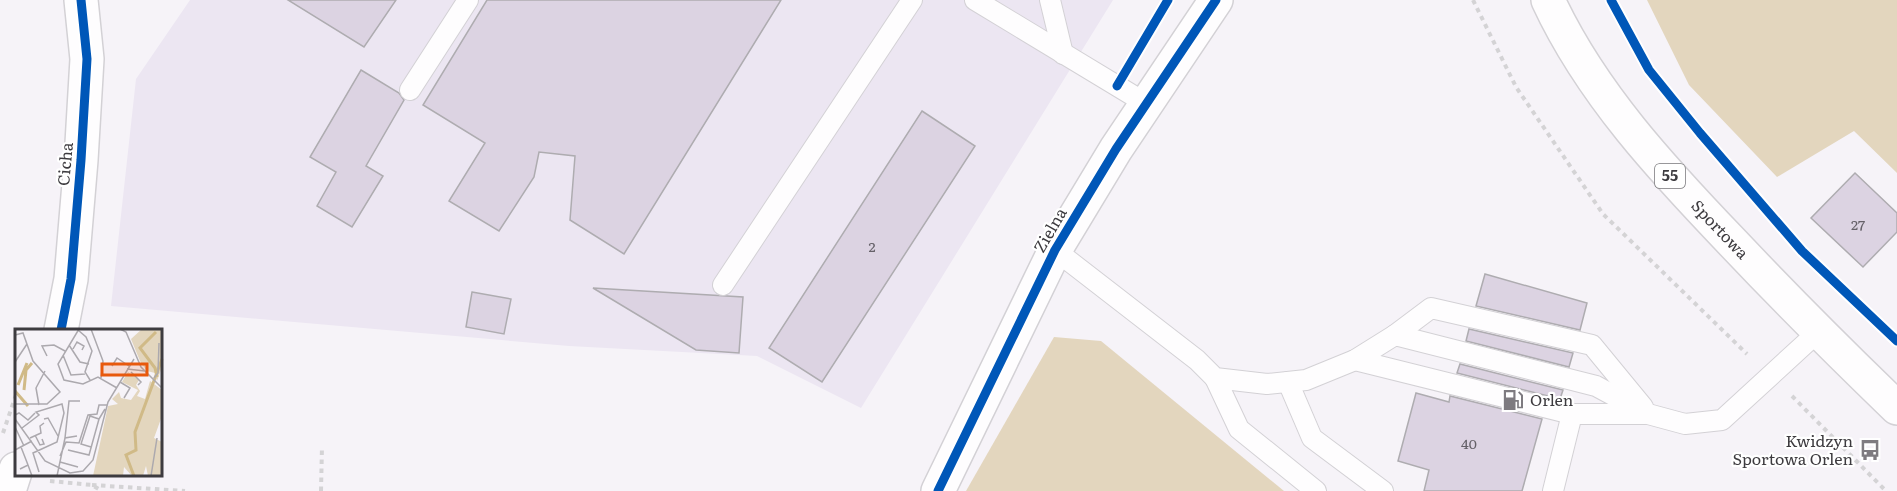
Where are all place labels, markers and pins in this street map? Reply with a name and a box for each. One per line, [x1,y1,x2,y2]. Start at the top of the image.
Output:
place label: Orlen [1530,387,1574,411]
fuel station icon: Orlen [1501,388,1525,412]
place label: Kwidzyn Sportowa Orlen [1732,428,1853,470]
bus stop icon: Kwidzyn Sportowa Orlen [1858,438,1882,462]

